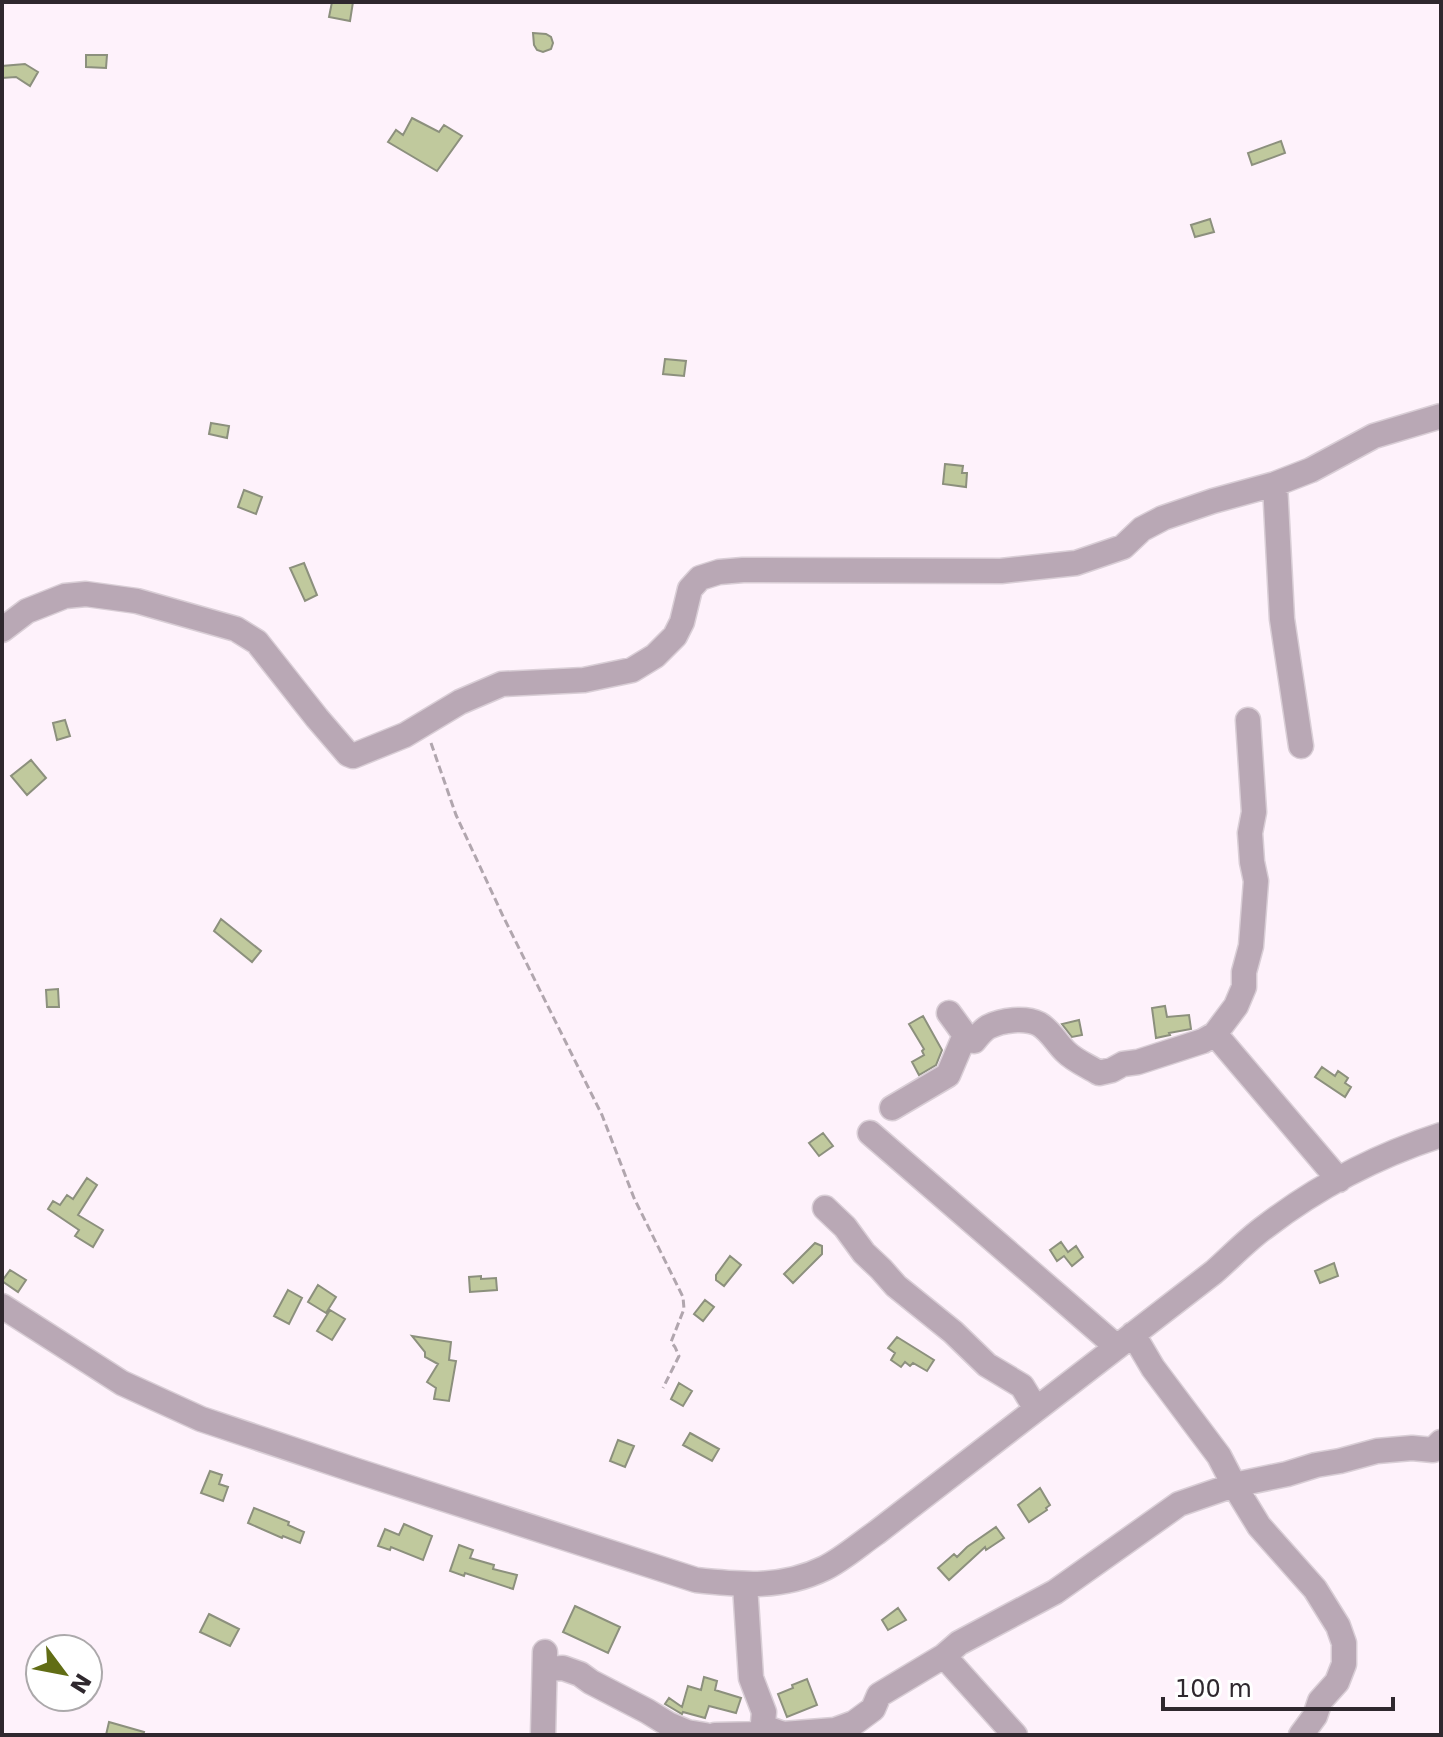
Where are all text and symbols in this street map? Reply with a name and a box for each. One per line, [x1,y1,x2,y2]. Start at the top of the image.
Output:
north arrow [24,1633,104,1713]
scale bar [1163,1661,1393,1711]
text: N [65,1669,96,1698]
text: 100 m [1175,1675,1252,1703]

